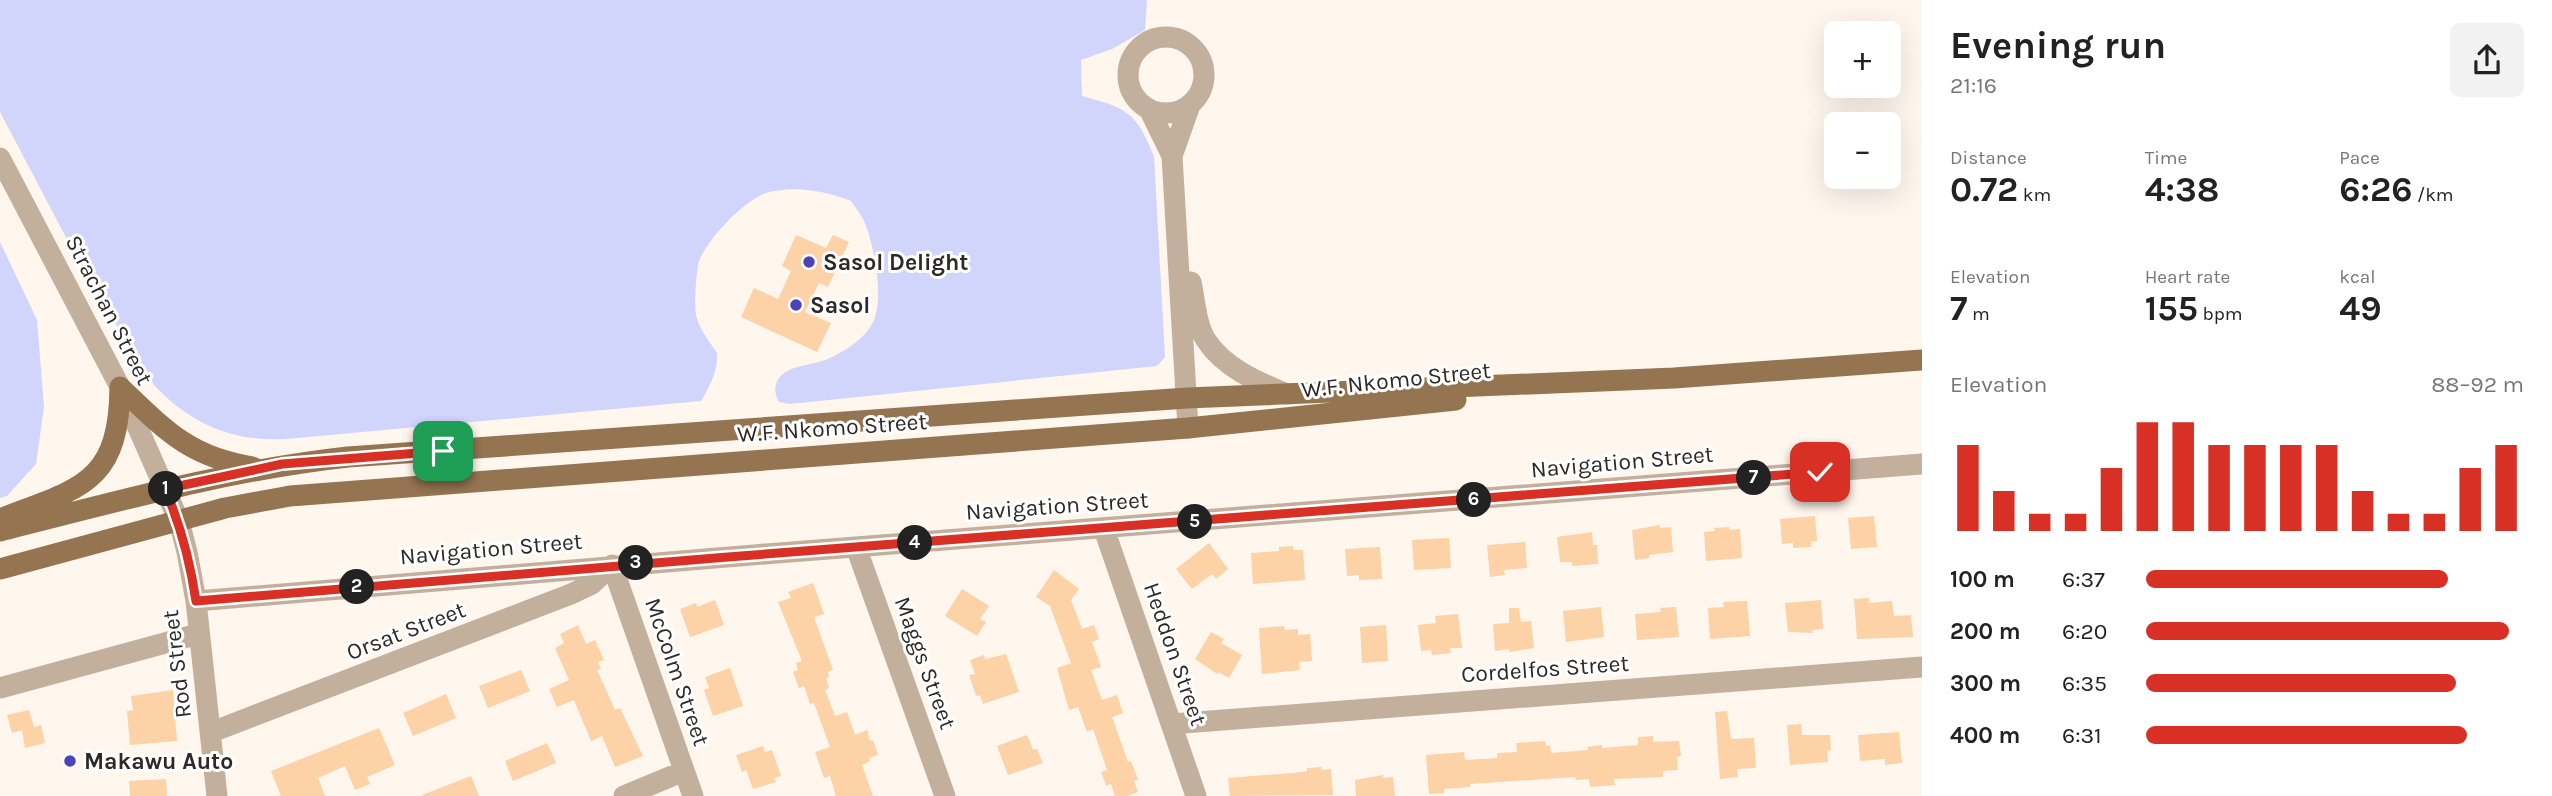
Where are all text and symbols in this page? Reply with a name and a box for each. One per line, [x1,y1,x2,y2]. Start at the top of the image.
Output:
map controls [1824,21,1901,189]
button: + [1824,21,1901,98]
text: Evening run [1950,23,2166,68]
button: share [2450,23,2524,97]
text: 21:16 [1950,72,1997,99]
button: − [1824,112,1901,189]
text: Distance [1950,147,2027,169]
text: Time [2145,147,2187,169]
text: Pace [2339,147,2380,169]
text: 0.72 [1950,169,2018,210]
text: 4:38 [2145,169,2219,210]
text: 6:26 [2339,169,2412,210]
text: km [2018,184,2051,206]
text: /km [2412,184,2454,206]
street label: Strachan Street [60,231,159,390]
place label: Sasol Delight [823,249,968,276]
marker: Sasol Delight [801,254,817,270]
text: Elevation [1950,266,2030,288]
text: Heart rate [2145,266,2230,288]
text: kcal [2339,266,2376,288]
text: 7 [1950,288,1967,329]
text: 155 [2145,288,2198,329]
text: 49 [2339,288,2382,329]
place label: Sasol [810,292,870,319]
marker: Sasol [788,297,804,313]
text: m [1967,303,1990,325]
text: bpm [2198,303,2243,325]
street label: W.F. Nkomo Street [1300,357,1492,403]
text: Elevation [1950,371,2047,398]
text: 88–92 m [2431,371,2524,398]
street label: W.F. Nkomo Street [736,408,928,448]
pin [413,421,473,481]
icon: arrive [424,432,462,470]
street label: Navigation Street [1530,441,1715,483]
pin [1790,442,1850,502]
icon: check [1801,453,1839,491]
pin: 7 [1736,461,1772,496]
text: 7 [1749,466,1758,488]
pin: 1 [148,472,184,506]
text: 1 [162,477,169,499]
pin: 6 [1456,482,1492,518]
street label: Navigation Street [965,486,1150,526]
text: 6 [1468,488,1479,510]
pin: 5 [1178,504,1212,540]
text: 5 [1189,510,1200,532]
pin: 4 [898,526,932,560]
street label: Navigation Street [399,528,584,570]
text: 4 [909,531,920,553]
pin: 3 [618,546,654,580]
text: 3 [630,551,641,573]
text: 100 m [1950,566,2015,593]
text: 6:37 [2062,566,2105,593]
pin: 2 [340,570,374,604]
text: 2 [351,575,362,597]
street label: Heddon Street [1138,579,1212,729]
street label: Maggs Street [889,593,962,733]
street label: McColm Street [639,595,715,750]
street label: Orsat Street [343,596,470,666]
street label: Rod Street [157,608,197,720]
text: 200 m [1950,618,2021,645]
text: 6:20 [2062,618,2107,645]
street label: Cordelfos Street [1460,650,1630,688]
text: 300 m [1950,670,2021,697]
text: 6:35 [2062,670,2107,697]
text: 400 m [1950,722,2020,749]
text: 6:31 [2062,722,2102,749]
place label: Makawu Auto [84,748,233,775]
marker: Makawu Auto [62,753,78,769]

